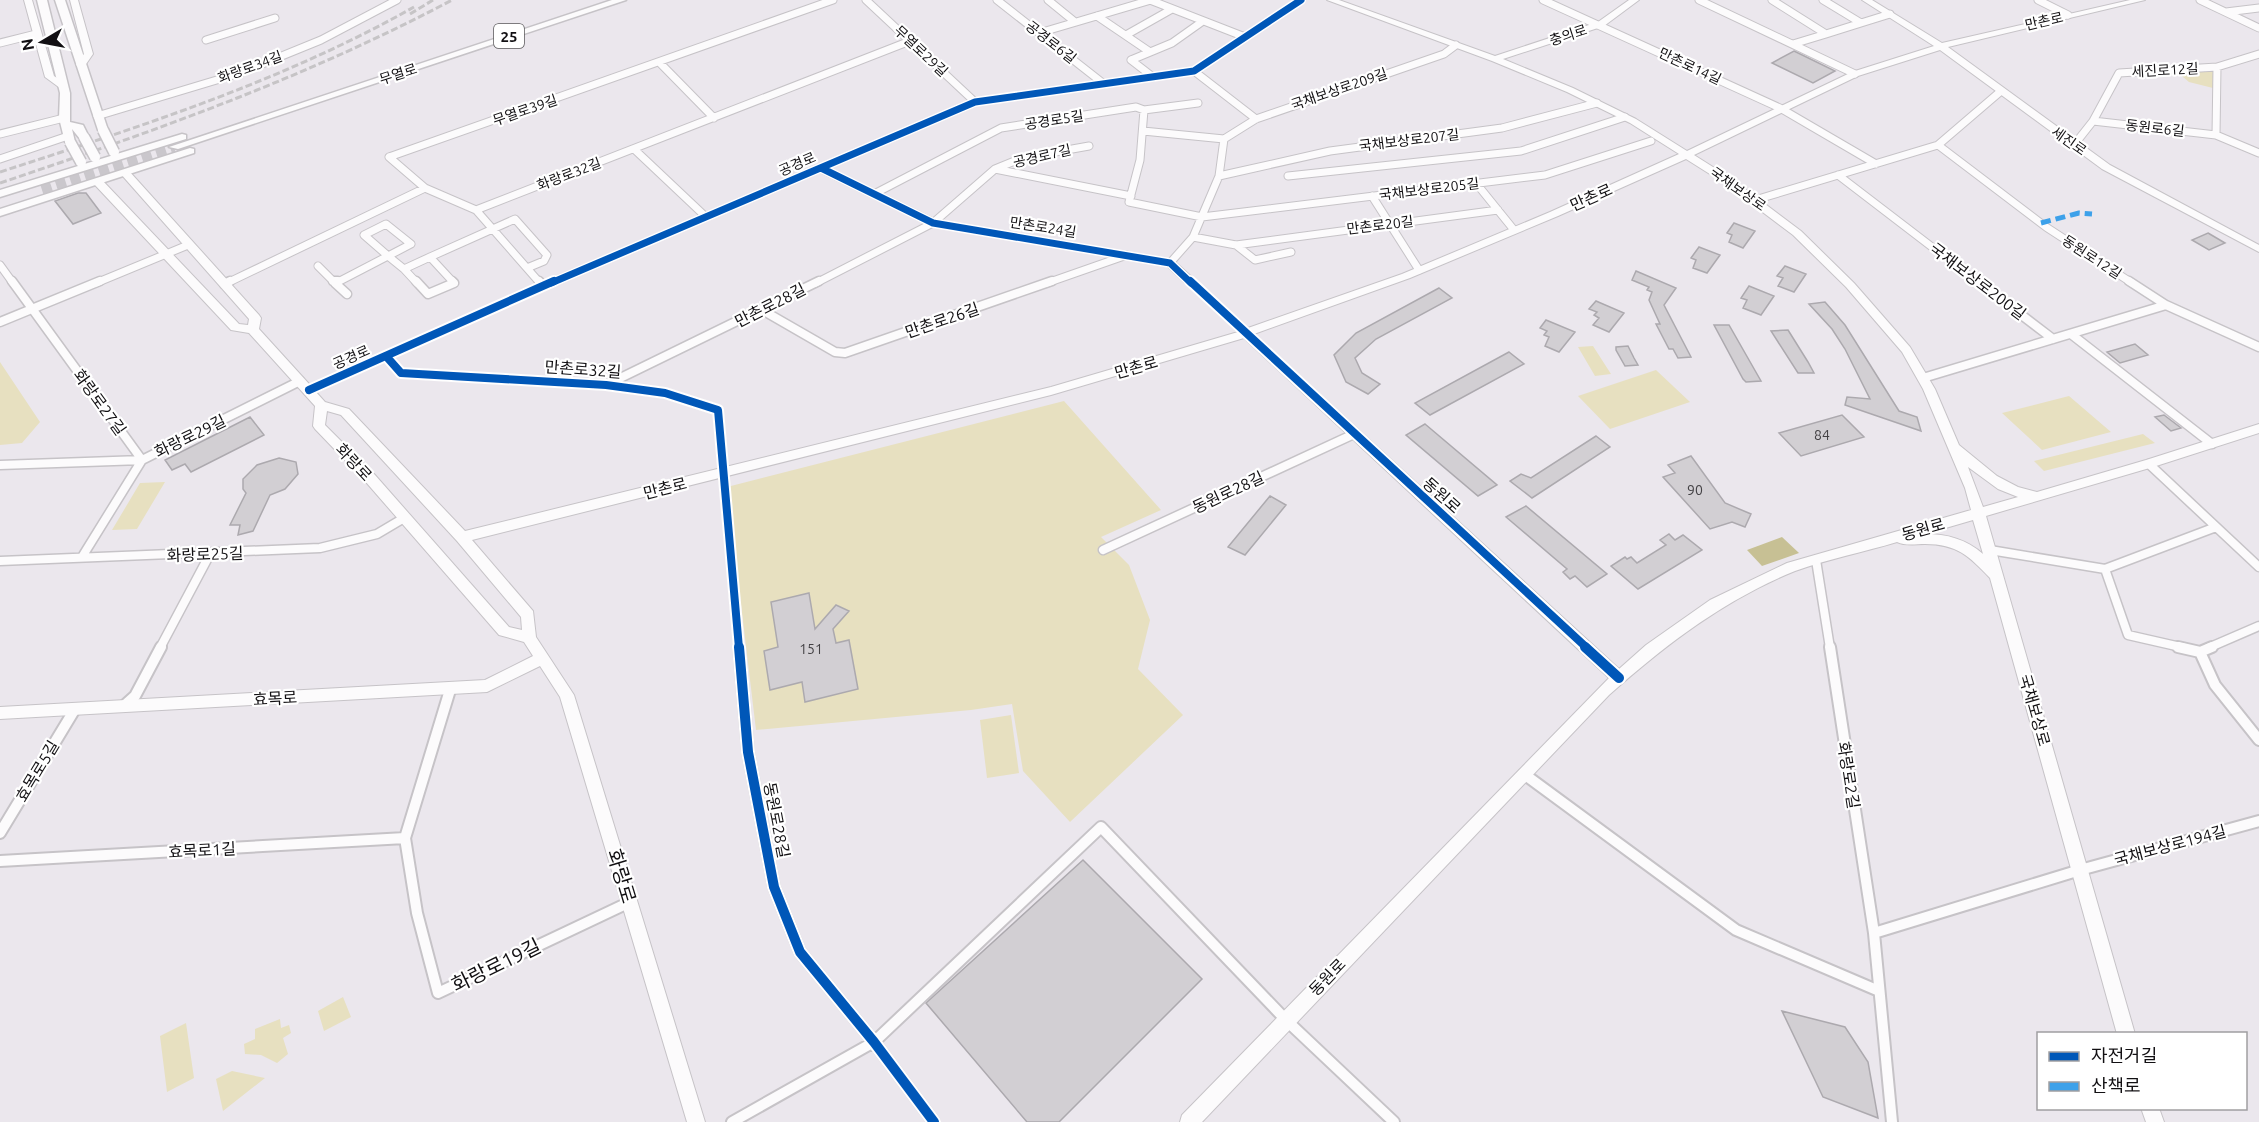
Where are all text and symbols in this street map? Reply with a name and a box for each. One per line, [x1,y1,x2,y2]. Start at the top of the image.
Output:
street label: 만촌로 [2023,9,2065,33]
north arrow [12,12,72,72]
street label: 공경로6길 [1023,17,1079,67]
street label: 충의로 [1547,21,1589,49]
street label: 무열로29길 [891,22,951,80]
road number: 25 [494,24,524,48]
text: N [17,37,37,52]
street label: 만촌로14길 [1656,45,1724,87]
street label: 화랑로34길 [216,48,284,86]
street label: 무열로 [377,60,419,88]
street label: 세진로12길 [2131,60,2199,80]
street label: 국채보상로209길 [1289,65,1389,113]
street label: 무열로39길 [491,91,559,129]
street label: 공경로5길 [1023,107,1085,133]
street label: 동원로6길 [2125,117,2185,139]
street label: 세진로 [2049,123,2090,159]
street label: 국채보상로207길 [1358,126,1460,154]
street label: 공경로7길 [1011,142,1073,170]
street label: 공경로 [776,149,818,179]
street label: 화랑로32길 [535,154,603,194]
street label: 국채보상로 [1707,164,1769,214]
street label: 국채보상로205길 [1378,175,1480,203]
street label: 만촌로 [1567,180,1615,214]
street label: 만촌로20길 [1346,213,1414,237]
street label: 만촌로24길 [1009,214,1077,240]
street label: 동원로12길 [2059,232,2125,282]
street label: 국채보상로200길 [1926,239,2030,323]
street label: 만촌로28길 [732,280,808,330]
street label: 만촌로26길 [903,299,981,341]
street label: 공경로 [330,342,372,372]
street label: 만촌로 [1112,352,1160,382]
street label: 만촌로32길 [544,357,622,381]
street label: 화랑로27길 [70,366,130,438]
street label: 화랑로29길 [151,411,229,461]
house number: 84 [1814,427,1830,443]
street label: 화랑로 [332,440,376,484]
street label: 동원로28길 [1189,468,1267,516]
street label: 만촌로 [641,474,689,502]
street label: 동원로 [1420,474,1465,517]
house number: 90 [1687,482,1703,498]
street label: 동원로 [1899,514,1947,544]
street label: 화랑로25길 [166,544,244,564]
house number: 151 [799,641,823,657]
street label: 국채보상로 [2016,672,2054,748]
street label: 효목로 [252,688,298,708]
street label: 효목로5길 [12,737,62,805]
street label: 화랑로2길 [1835,740,1863,810]
street label: 동원로28길 [761,781,793,859]
street label: 국채보상로194길 [2112,821,2228,869]
street label: 효목로1길 [168,839,236,861]
street label: 화랑로 [603,846,641,906]
street label: 화랑로19길 [448,934,544,996]
street label: 동원로 [1305,955,1349,999]
legend [2037,1032,2247,1110]
text: 자전거길 [2091,1045,2157,1065]
text: 산책로 [2091,1075,2141,1095]

